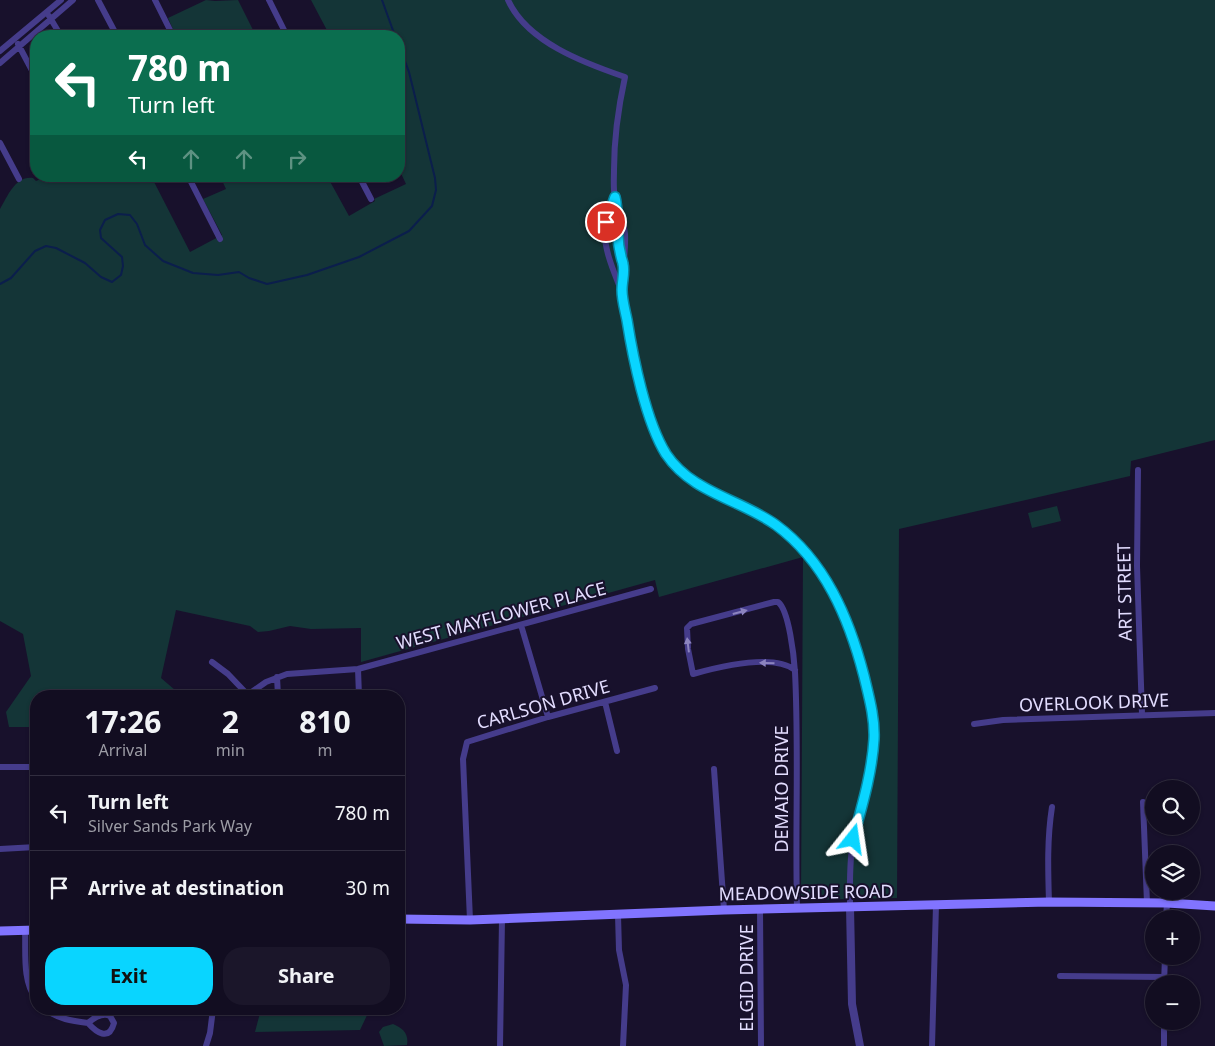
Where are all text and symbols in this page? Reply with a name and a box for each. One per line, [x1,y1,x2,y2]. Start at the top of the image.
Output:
text: 780 m [128,44,231,91]
icon: left [45,50,110,115]
text: Turn left [128,89,215,119]
icon: left [124,145,152,173]
icon: ahead [177,145,205,173]
icon: ahead [230,145,258,173]
icon: right [283,145,311,173]
pin [585,201,627,243]
icon: arrive [592,208,620,236]
street label: ART STREET [1111,543,1137,641]
street label: WEST MAYFLOWER PLACE [394,575,608,655]
one-way arrow [732,607,747,615]
one-way arrow [684,636,692,652]
one-way arrow [758,659,774,667]
street label: CARLSON DRIVE [474,674,612,734]
street label: OVERLOOK DRIVE [1019,687,1169,717]
text: 17:26 [84,701,161,742]
text: 2 [222,701,239,742]
text: 810 [299,701,351,742]
street label: DEMAIO DRIVE [769,725,793,853]
text: Arrival [98,739,147,761]
text: min [216,739,245,761]
text: m [317,739,332,761]
map controls [1145,780,1200,1030]
button: search [1145,780,1200,835]
text: Turn left [88,789,169,815]
icon: left [45,799,73,827]
text: 780 m [335,800,390,826]
position arrow [826,812,878,864]
text: Silver Sands Park Way [88,815,252,837]
button: layers [1145,845,1200,900]
icon: arrive [45,874,73,902]
text: Arrive at destination [88,875,284,901]
text: 30 m [346,875,390,901]
street label: MEADOWSIDE ROAD [718,878,894,906]
button: + [1145,910,1200,965]
street label: ELGID DRIVE [734,924,758,1032]
button: Exit [45,947,213,1005]
button: Share [223,947,390,1005]
button: − [1145,975,1200,1030]

